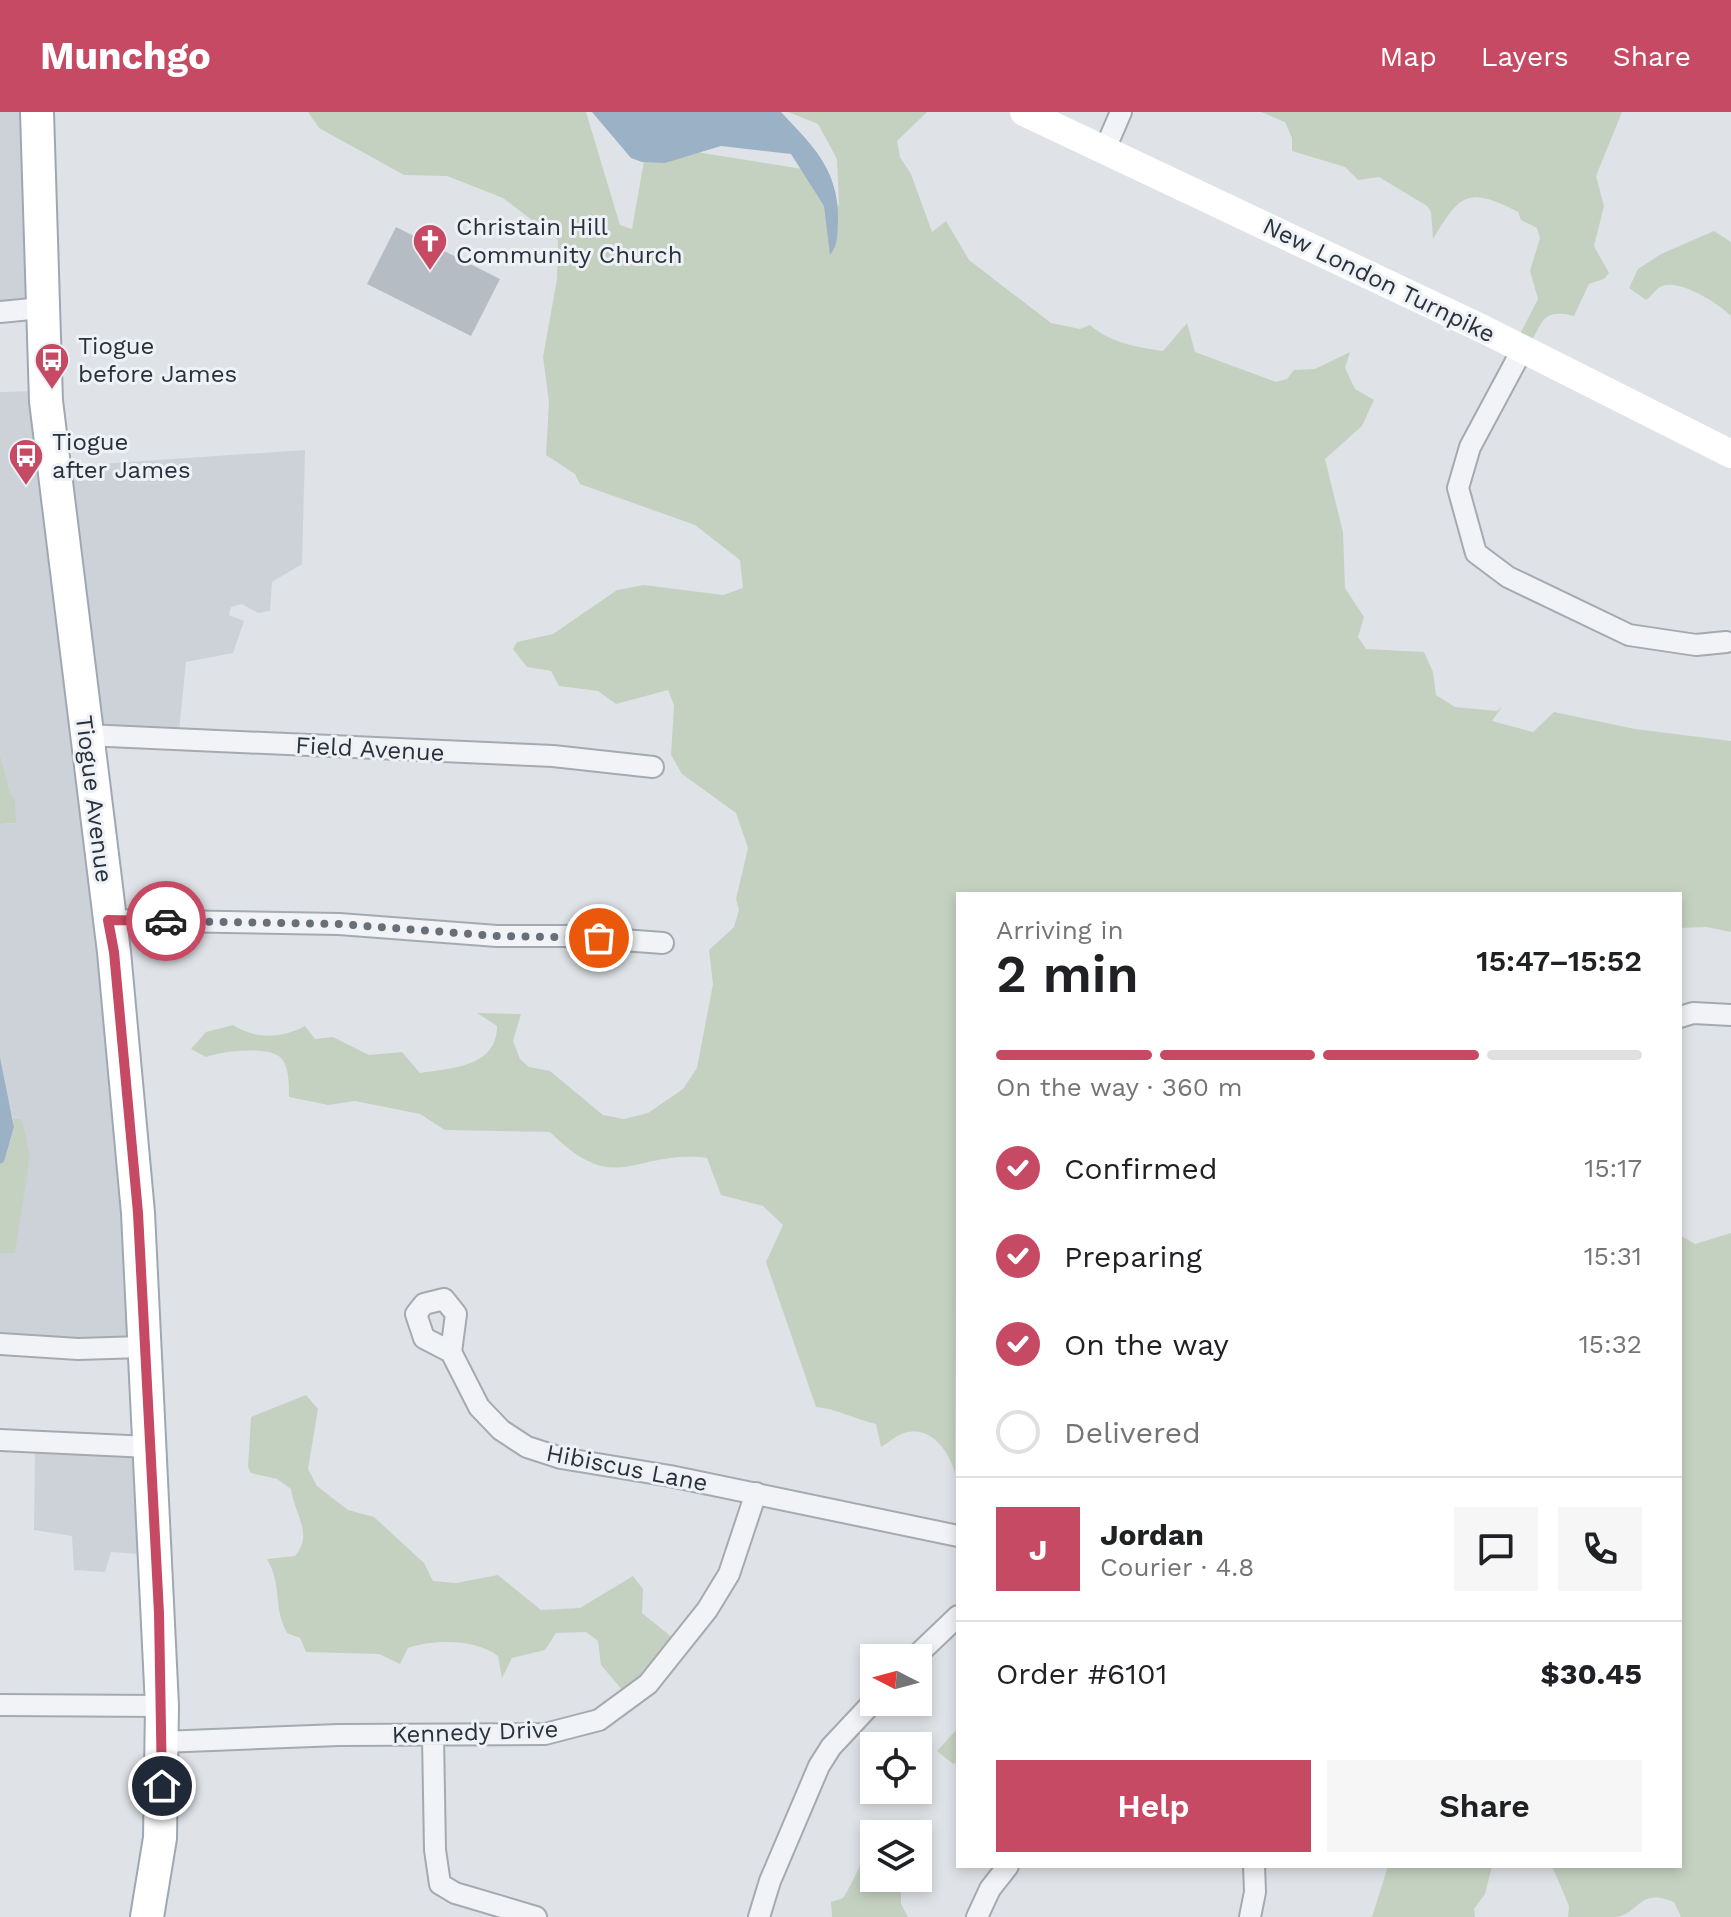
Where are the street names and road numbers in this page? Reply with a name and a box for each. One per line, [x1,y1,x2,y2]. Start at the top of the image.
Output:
street label: New London Turnpike [1258,212,1500,348]
street label: Tiogue Avenue [70,714,118,884]
street label: Field Avenue [295,731,445,767]
street label: Hibiscus Lane [544,1439,710,1497]
street label: Kennedy Drive [391,1715,559,1749]

